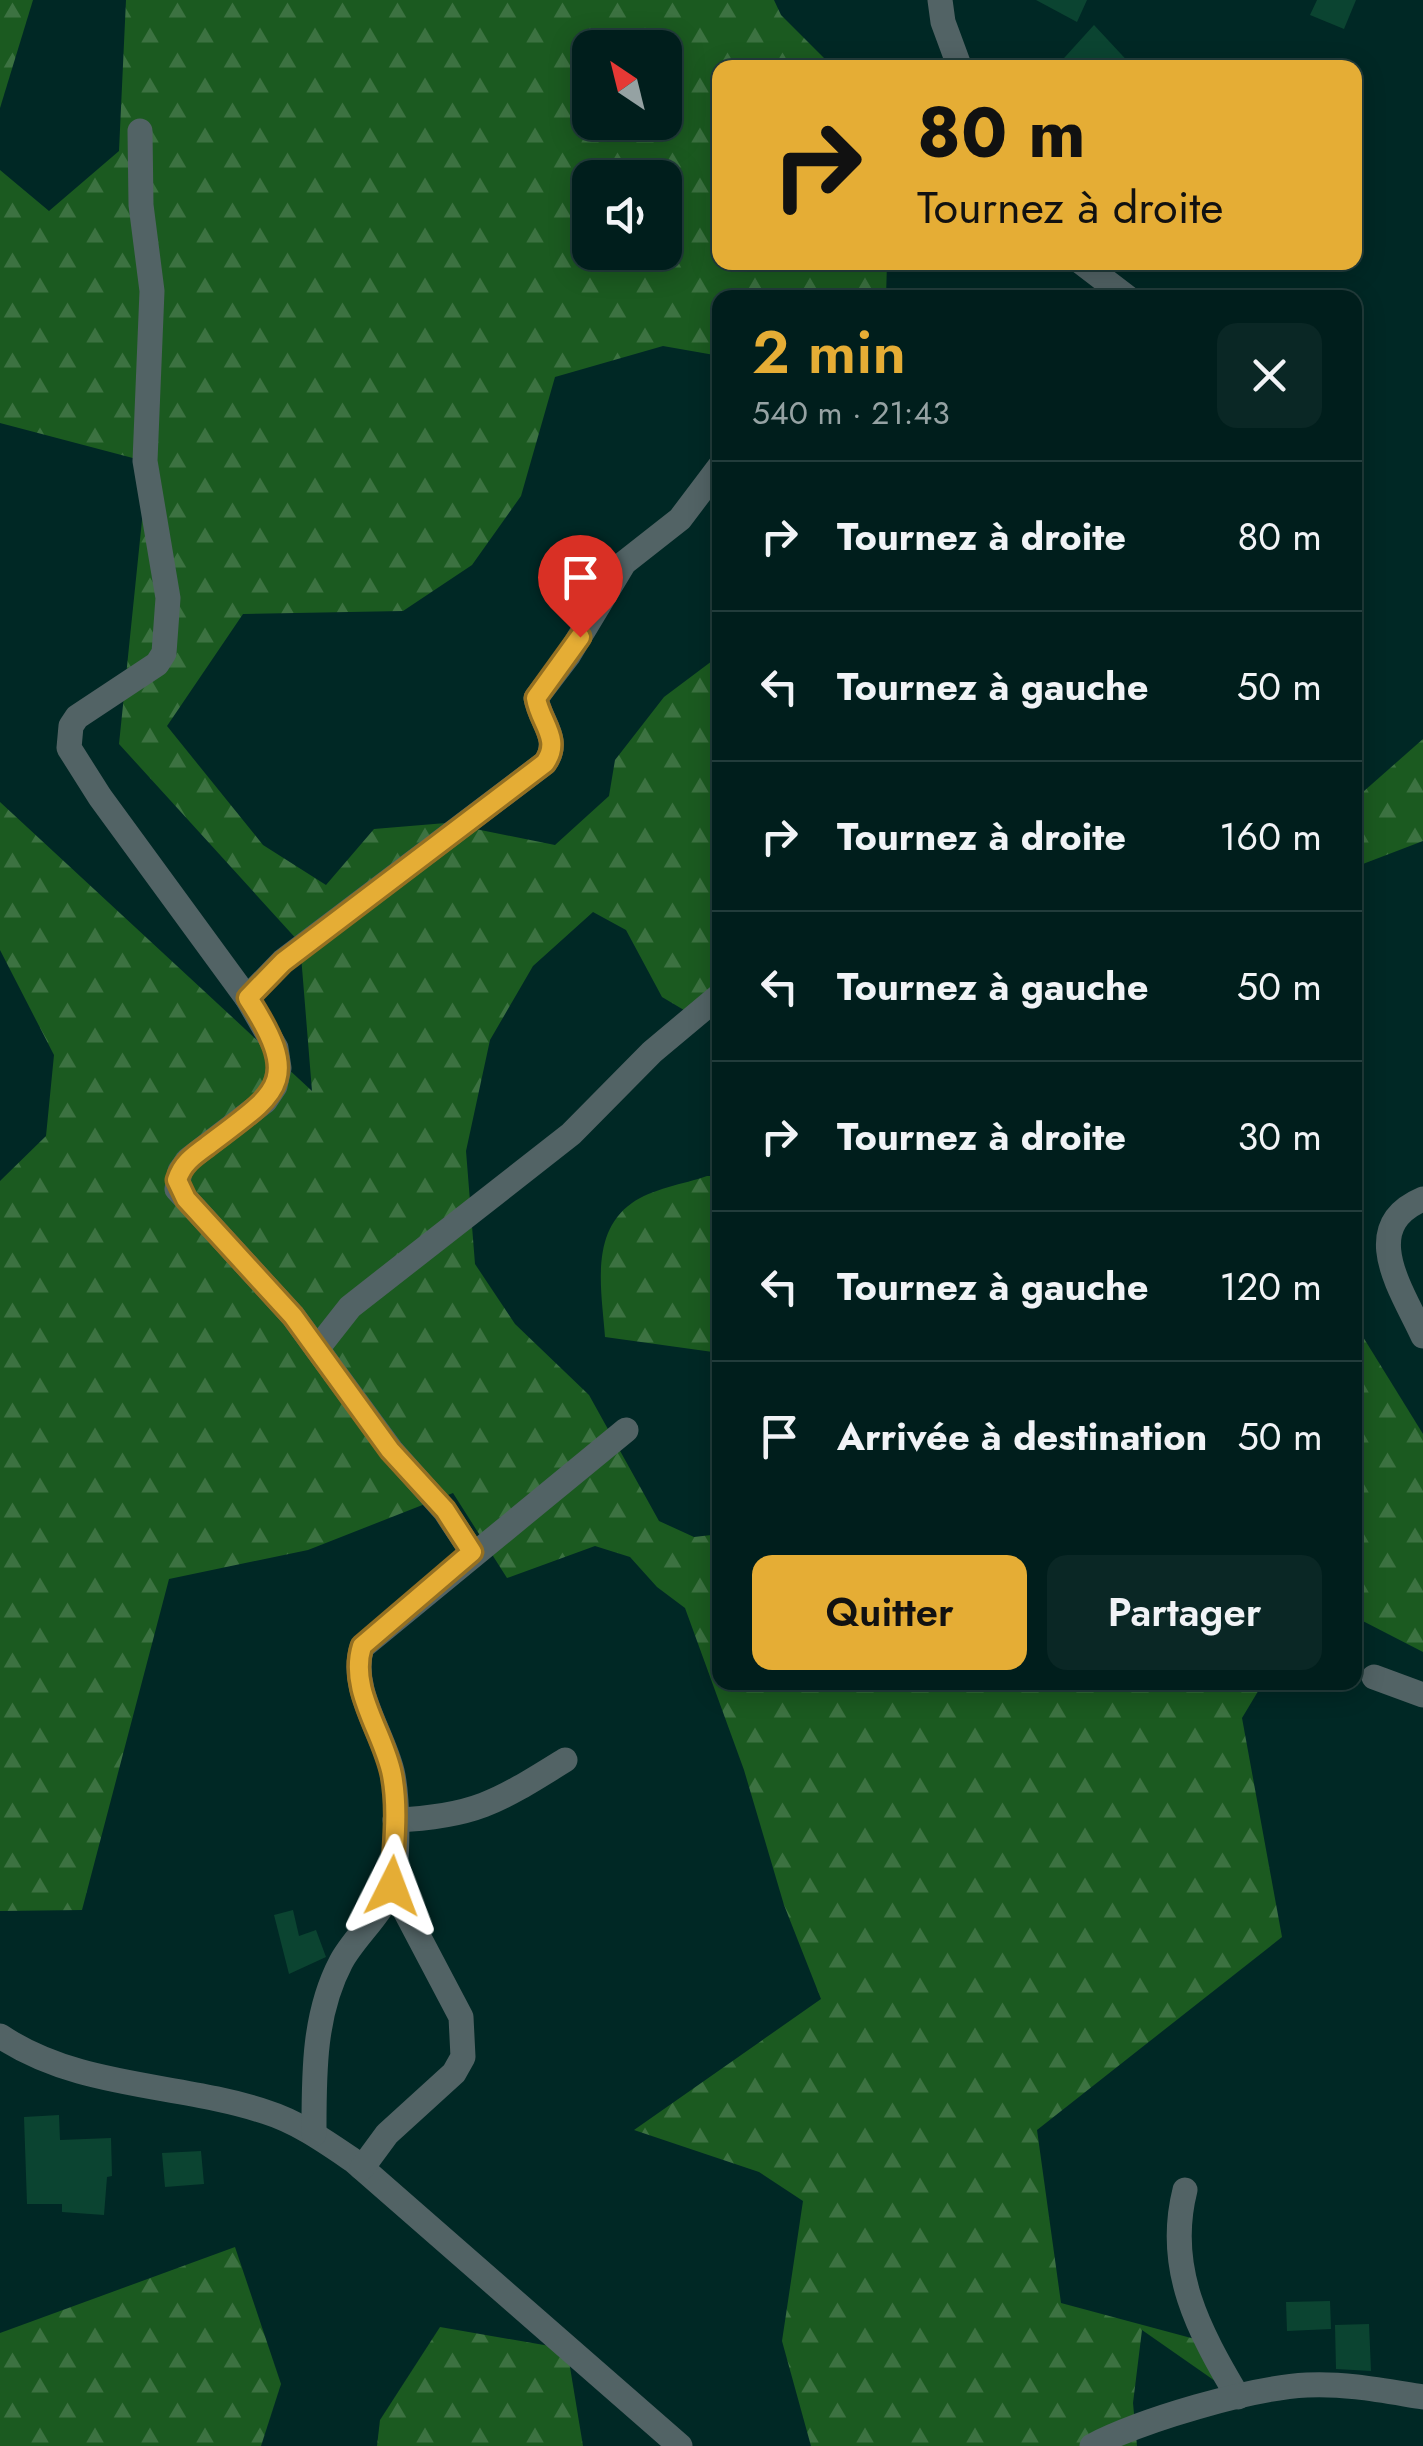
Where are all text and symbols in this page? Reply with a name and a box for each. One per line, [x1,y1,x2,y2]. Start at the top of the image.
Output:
north arrow [572,30,682,140]
map controls [572,30,682,270]
text: 80 m [917,82,1086,183]
icon: right [752,100,882,230]
button: sound [572,160,682,270]
text: Tournez à droite [917,175,1223,240]
text: 2 min [752,309,906,396]
button: close [1217,323,1322,428]
text: 540 m · 21:43 [752,390,950,436]
icon: right [752,509,807,564]
text: Tournez à droite [837,509,1126,564]
text: 80 m [1237,509,1322,564]
pin [538,535,623,638]
icon: arrive [553,550,608,605]
icon: left [752,659,807,714]
text: Tournez à gauche [837,659,1148,714]
text: 50 m [1237,659,1322,714]
icon: right [752,809,807,864]
text: Tournez à droite [837,809,1126,864]
text: 160 m [1219,809,1322,864]
icon: left [752,959,807,1014]
text: Tournez à gauche [837,959,1148,1014]
text: 50 m [1237,959,1322,1014]
icon: right [752,1109,807,1164]
text: Tournez à droite [837,1109,1126,1164]
text: 30 m [1237,1109,1322,1164]
icon: left [752,1259,807,1314]
text: Tournez à gauche [837,1259,1148,1314]
text: 120 m [1219,1259,1322,1314]
icon: arrive [752,1409,807,1464]
text: Arrivée à destination [837,1409,1207,1464]
text: 50 m [1237,1409,1323,1464]
button: Quitter [752,1555,1027,1670]
button: Partager [1047,1555,1322,1670]
position arrow [340,1834,444,1938]

